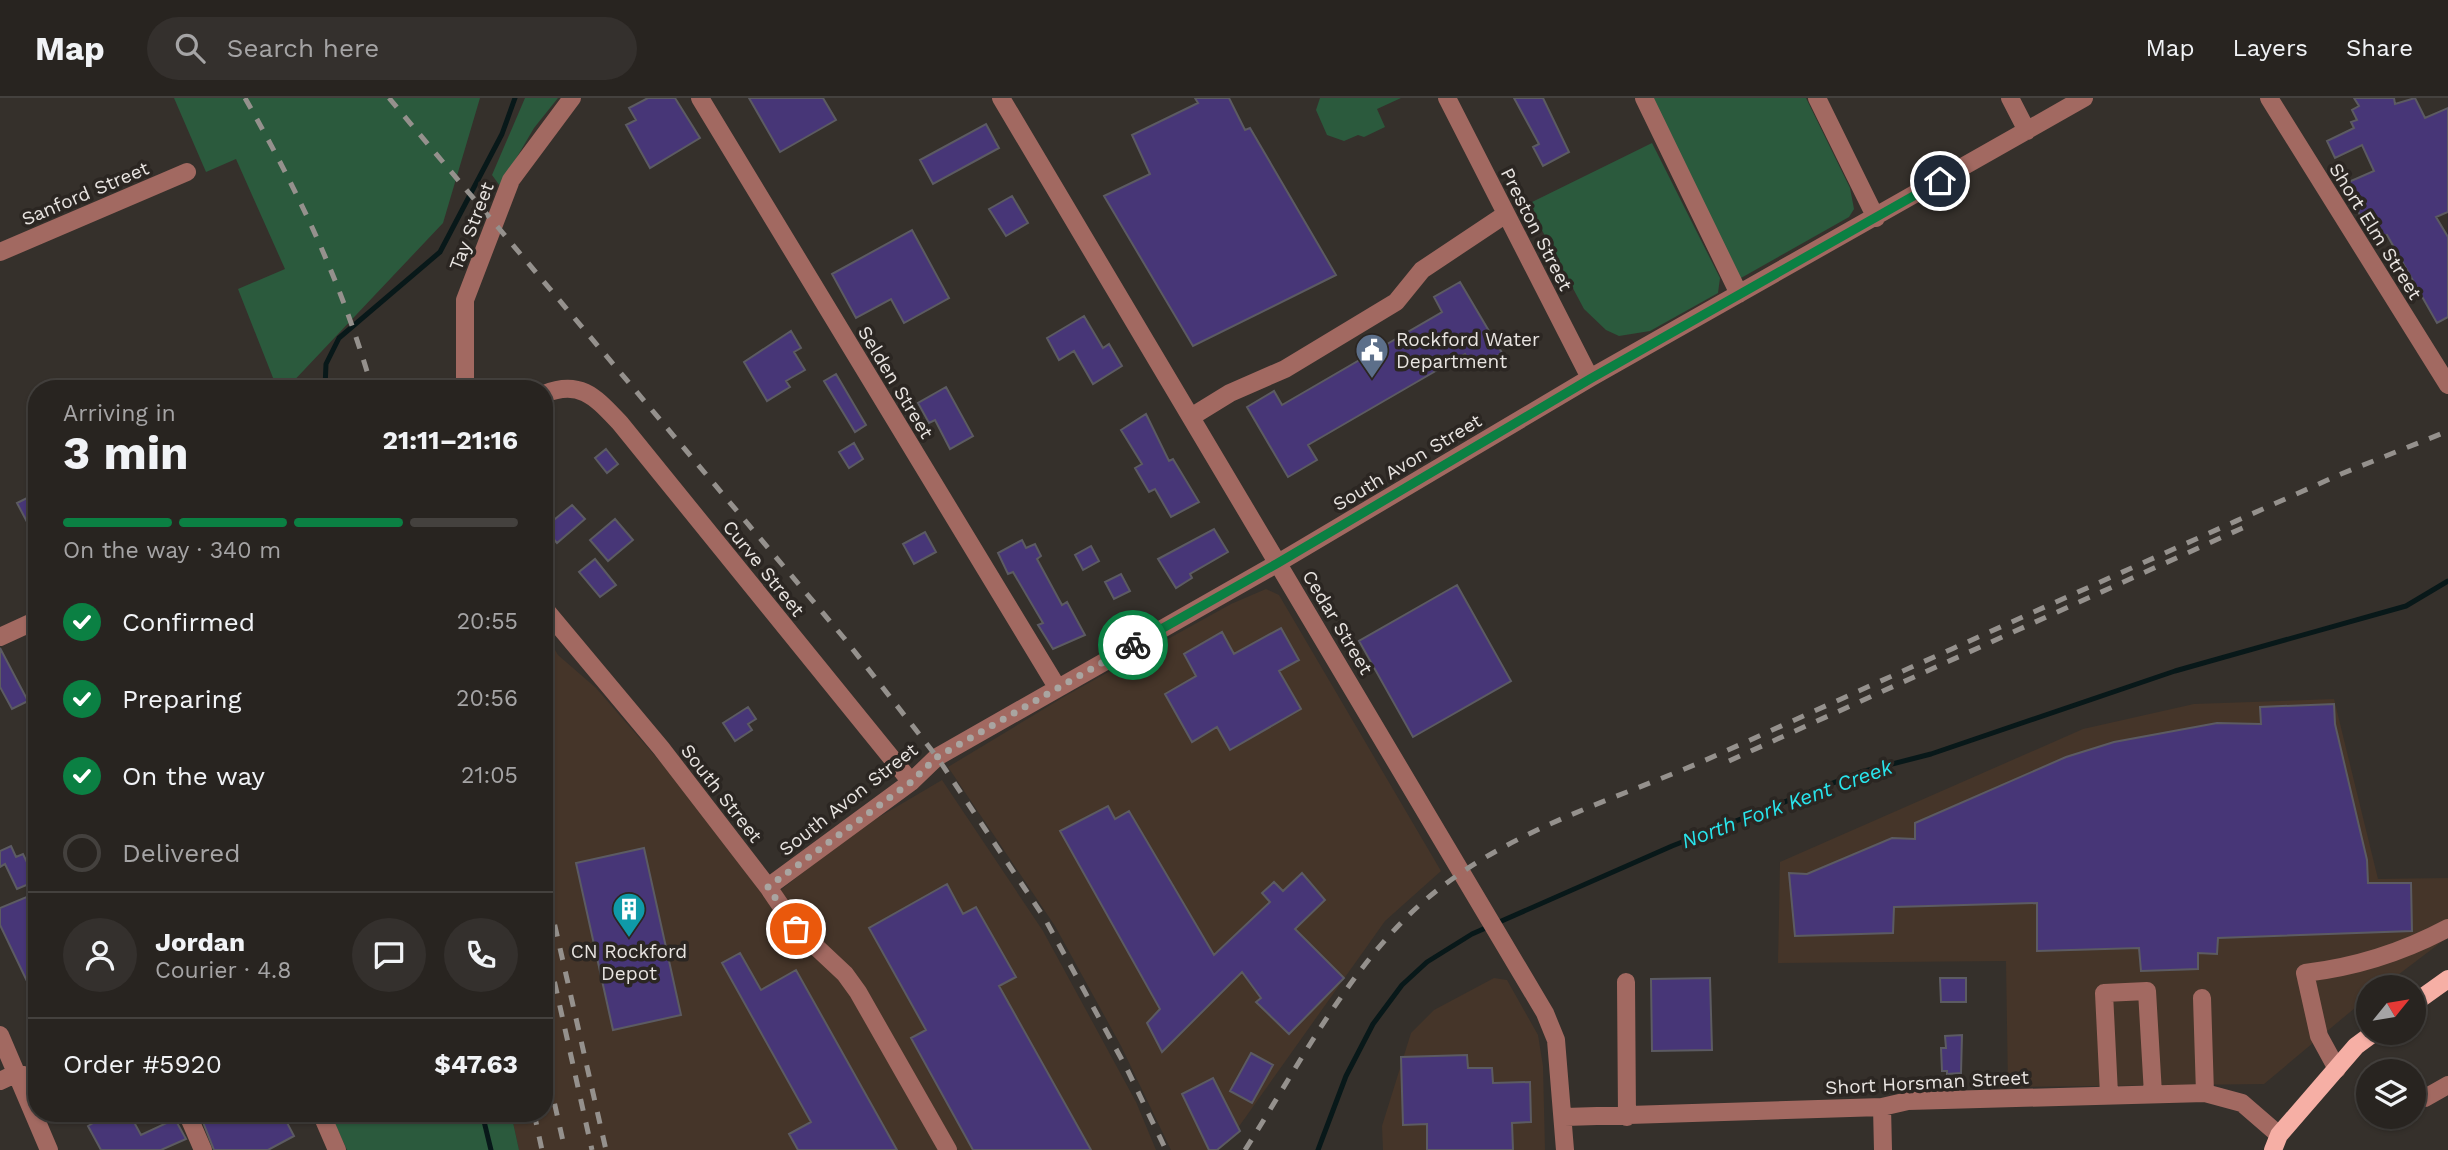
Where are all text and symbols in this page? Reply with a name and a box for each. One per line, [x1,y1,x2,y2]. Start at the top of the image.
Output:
search box [147,17,637,80]
text: Map [35,29,105,68]
icon: search [171,29,209,67]
text: Search here [227,33,379,63]
text: Map [2146,34,2194,62]
text: Layers [2232,34,2308,62]
text: Share [2346,34,2413,62]
pin [1910,151,1970,211]
street label: Sanford Street [18,156,152,231]
street label: Short Elm Street [2324,159,2427,304]
icon: home [1921,162,1959,200]
street label: Preston Street [1496,164,1577,295]
street label: Tay Street [444,179,499,274]
street label: Selden Street [853,322,938,443]
place label: Rockford Water Department [1396,328,1540,373]
public building icon: Rockford Water Department [1353,331,1391,380]
text: Arriving in [63,400,176,427]
street label: South Avon Street [1329,409,1486,516]
text: 21:11–21:16 [382,425,518,455]
text: 3 min [63,426,189,480]
street label: Curve Street [718,516,809,621]
text: On the way · 340 m [63,537,281,564]
street label: Cedar Street [1297,566,1378,679]
icon: check [63,603,101,641]
text: Confirmed [122,607,255,637]
text: 20:55 [457,608,518,635]
courier [1098,610,1168,680]
icon: bike [1114,626,1152,664]
icon: check [63,680,101,718]
text: Preparing [122,684,242,714]
text: 20:56 [456,685,518,712]
street label: South Avon Street [774,738,922,861]
street label: South Street [676,739,767,847]
water label: North Fork Kent Creek [1678,754,1896,853]
icon: check [63,757,101,795]
text: On the way [122,761,265,791]
text: 21:05 [461,762,518,789]
text: Delivered [122,838,241,868]
building icon: CN Rockford Depot [610,890,648,939]
pin [766,899,826,959]
icon: bag [777,910,815,948]
button: person [63,918,137,992]
button: chat [352,918,426,992]
button: phone [444,918,518,992]
text: Jordan [155,927,245,957]
place label: CN Rockford Depot [571,940,687,985]
text: Courier · 4.8 [155,957,291,984]
north arrow [2356,975,2426,1045]
map controls [2356,975,2426,1129]
text: Order #5920 [63,1049,222,1079]
text: $47.63 [434,1049,518,1079]
button: layers [2356,1059,2426,1129]
street label: Short Horsman Street [1825,1066,2029,1099]

